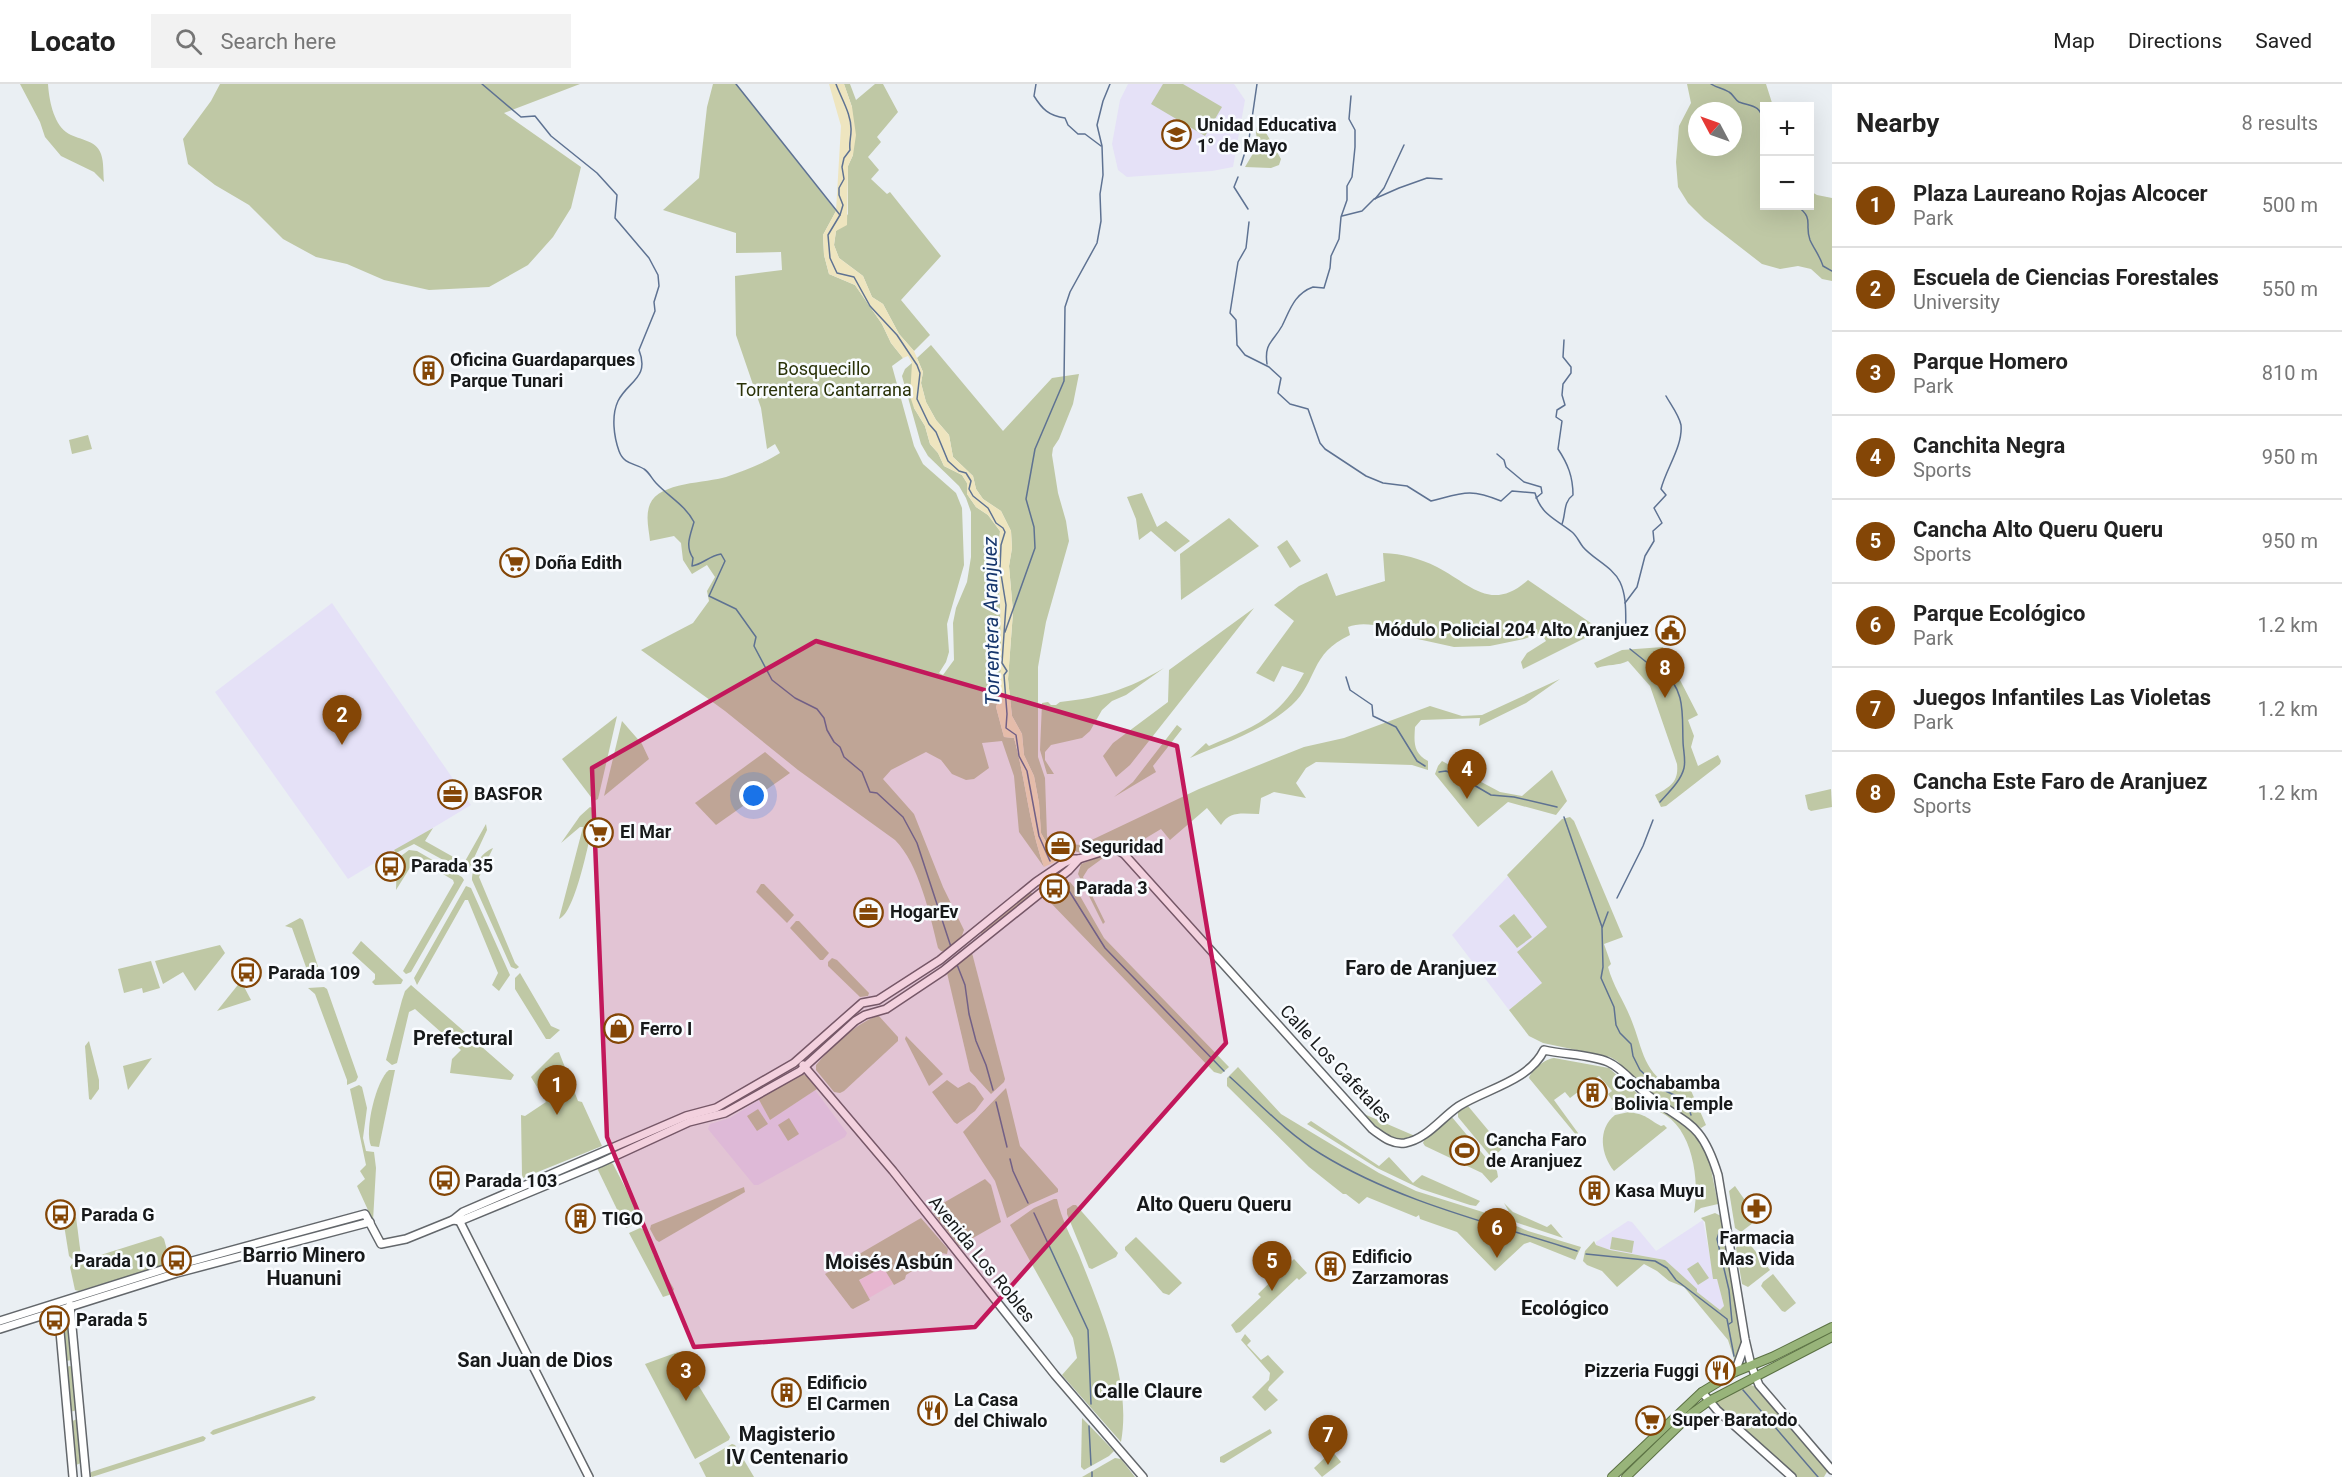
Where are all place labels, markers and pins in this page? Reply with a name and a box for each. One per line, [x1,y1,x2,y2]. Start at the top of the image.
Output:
place label: Unidad Educativa 1° de Mayo [1197,114,1337,156]
school or university icon: Unidad Educativa 1° de Mayo [1160,119,1192,151]
place label: Oficina Guardaparques Parque Tunari [450,349,635,391]
building icon: Oficina Guardaparques Parque Tunari [413,354,445,386]
supermarket icon: Doña Edith [498,547,530,579]
place label: Doña Edith [535,552,622,573]
public building icon: Módulo Policial 204 Alto Aranjuez [1654,614,1686,646]
place label: Módulo Policial 204 Alto Aranjuez [1375,619,1649,640]
pin: 8 [1646,648,1684,698]
pin: 2 [322,696,362,745]
pin: 4 [1448,750,1486,799]
office icon: BASFOR [437,778,469,810]
place label: BASFOR [474,783,543,804]
supermarket icon: El Mar [583,816,615,848]
place label: El Mar [620,821,672,842]
office icon: Seguridad [1044,831,1076,863]
place label: Seguridad [1081,836,1163,857]
bus stop icon: Parada 35 [374,850,406,882]
place label: Parada 35 [411,855,493,876]
bus stop icon: Parada 3 [1039,872,1071,904]
place label: Parada 3 [1076,877,1148,898]
office icon: HogarEv [853,896,885,928]
place label: HogarEv [890,901,958,922]
bus stop icon: Parada 109 [231,957,263,989]
place label: Parada 109 [268,962,360,983]
shop icon: Ferro I [603,1013,635,1045]
place label: Ferro I [640,1018,692,1039]
pin: 1 [538,1066,576,1115]
place label: Cochabamba Bolivia Temple [1614,1072,1733,1114]
building icon: Cochabamba Bolivia Temple [1577,1077,1609,1109]
place label: Cancha Faro de Aranjuez [1486,1129,1587,1171]
sports icon: Cancha Faro de Aranjuez [1449,1134,1481,1166]
bus stop icon: Parada 103 [428,1165,460,1197]
place label: Parada 103 [465,1170,557,1191]
building icon: Kasa Muyu [1578,1175,1610,1207]
place label: Kasa Muyu [1615,1180,1704,1201]
pharmacy icon: Farmacia Mas Vida [1741,1193,1773,1225]
bus stop icon: Parada G [44,1199,76,1231]
building icon: TIGO [565,1203,597,1235]
place label: Parada G [81,1204,155,1225]
place label: TIGO [602,1208,643,1229]
pin: 6 [1478,1208,1516,1258]
place label: Farmacia Mas Vida [1719,1227,1795,1269]
pin: 5 [1252,1242,1292,1291]
bus stop icon: Parada 10 [161,1245,193,1277]
place label: Edificio Zarzamoras [1352,1246,1449,1288]
place label: Parada 10 [74,1250,156,1271]
building icon: Edificio Zarzamoras [1315,1251,1347,1283]
bus stop icon: Parada 5 [39,1304,71,1336]
place label: Parada 5 [76,1309,148,1330]
pin: 3 [666,1352,706,1401]
restaurant icon: Pizzeria Fuggi [1704,1355,1736,1387]
place label: Pizzeria Fuggi [1584,1360,1699,1381]
place label: Edificio El Carmen [807,1372,890,1414]
building icon: Edificio El Carmen [770,1377,802,1409]
place label: La Casa del Chiwalo [954,1389,1048,1431]
restaurant icon: La Casa del Chiwalo [917,1394,949,1426]
supermarket icon: Super Baratodo [1635,1404,1667,1436]
place label: Super Baratodo [1672,1409,1797,1430]
pin: 7 [1308,1416,1348,1465]

